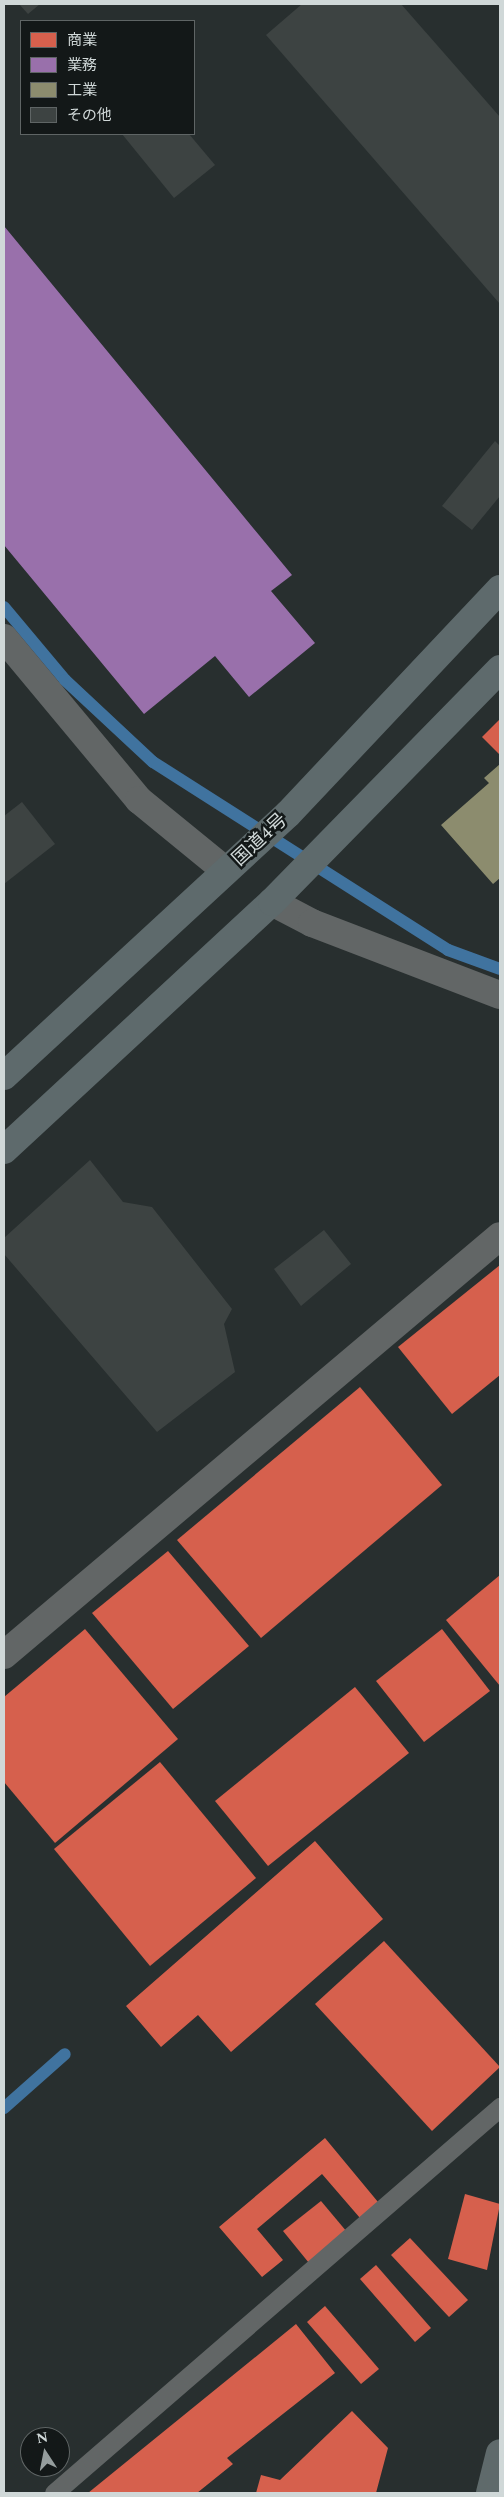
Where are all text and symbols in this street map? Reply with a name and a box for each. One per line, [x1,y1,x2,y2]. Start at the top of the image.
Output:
legend [20,20,195,135]
text: 商業 [67,29,97,52]
text: 業務 [67,54,97,77]
text: 工業 [67,79,97,102]
text: その他 [67,104,112,127]
street label: 国道4号 [228,809,292,871]
text: N [35,2426,50,2449]
north arrow [20,2427,70,2477]

